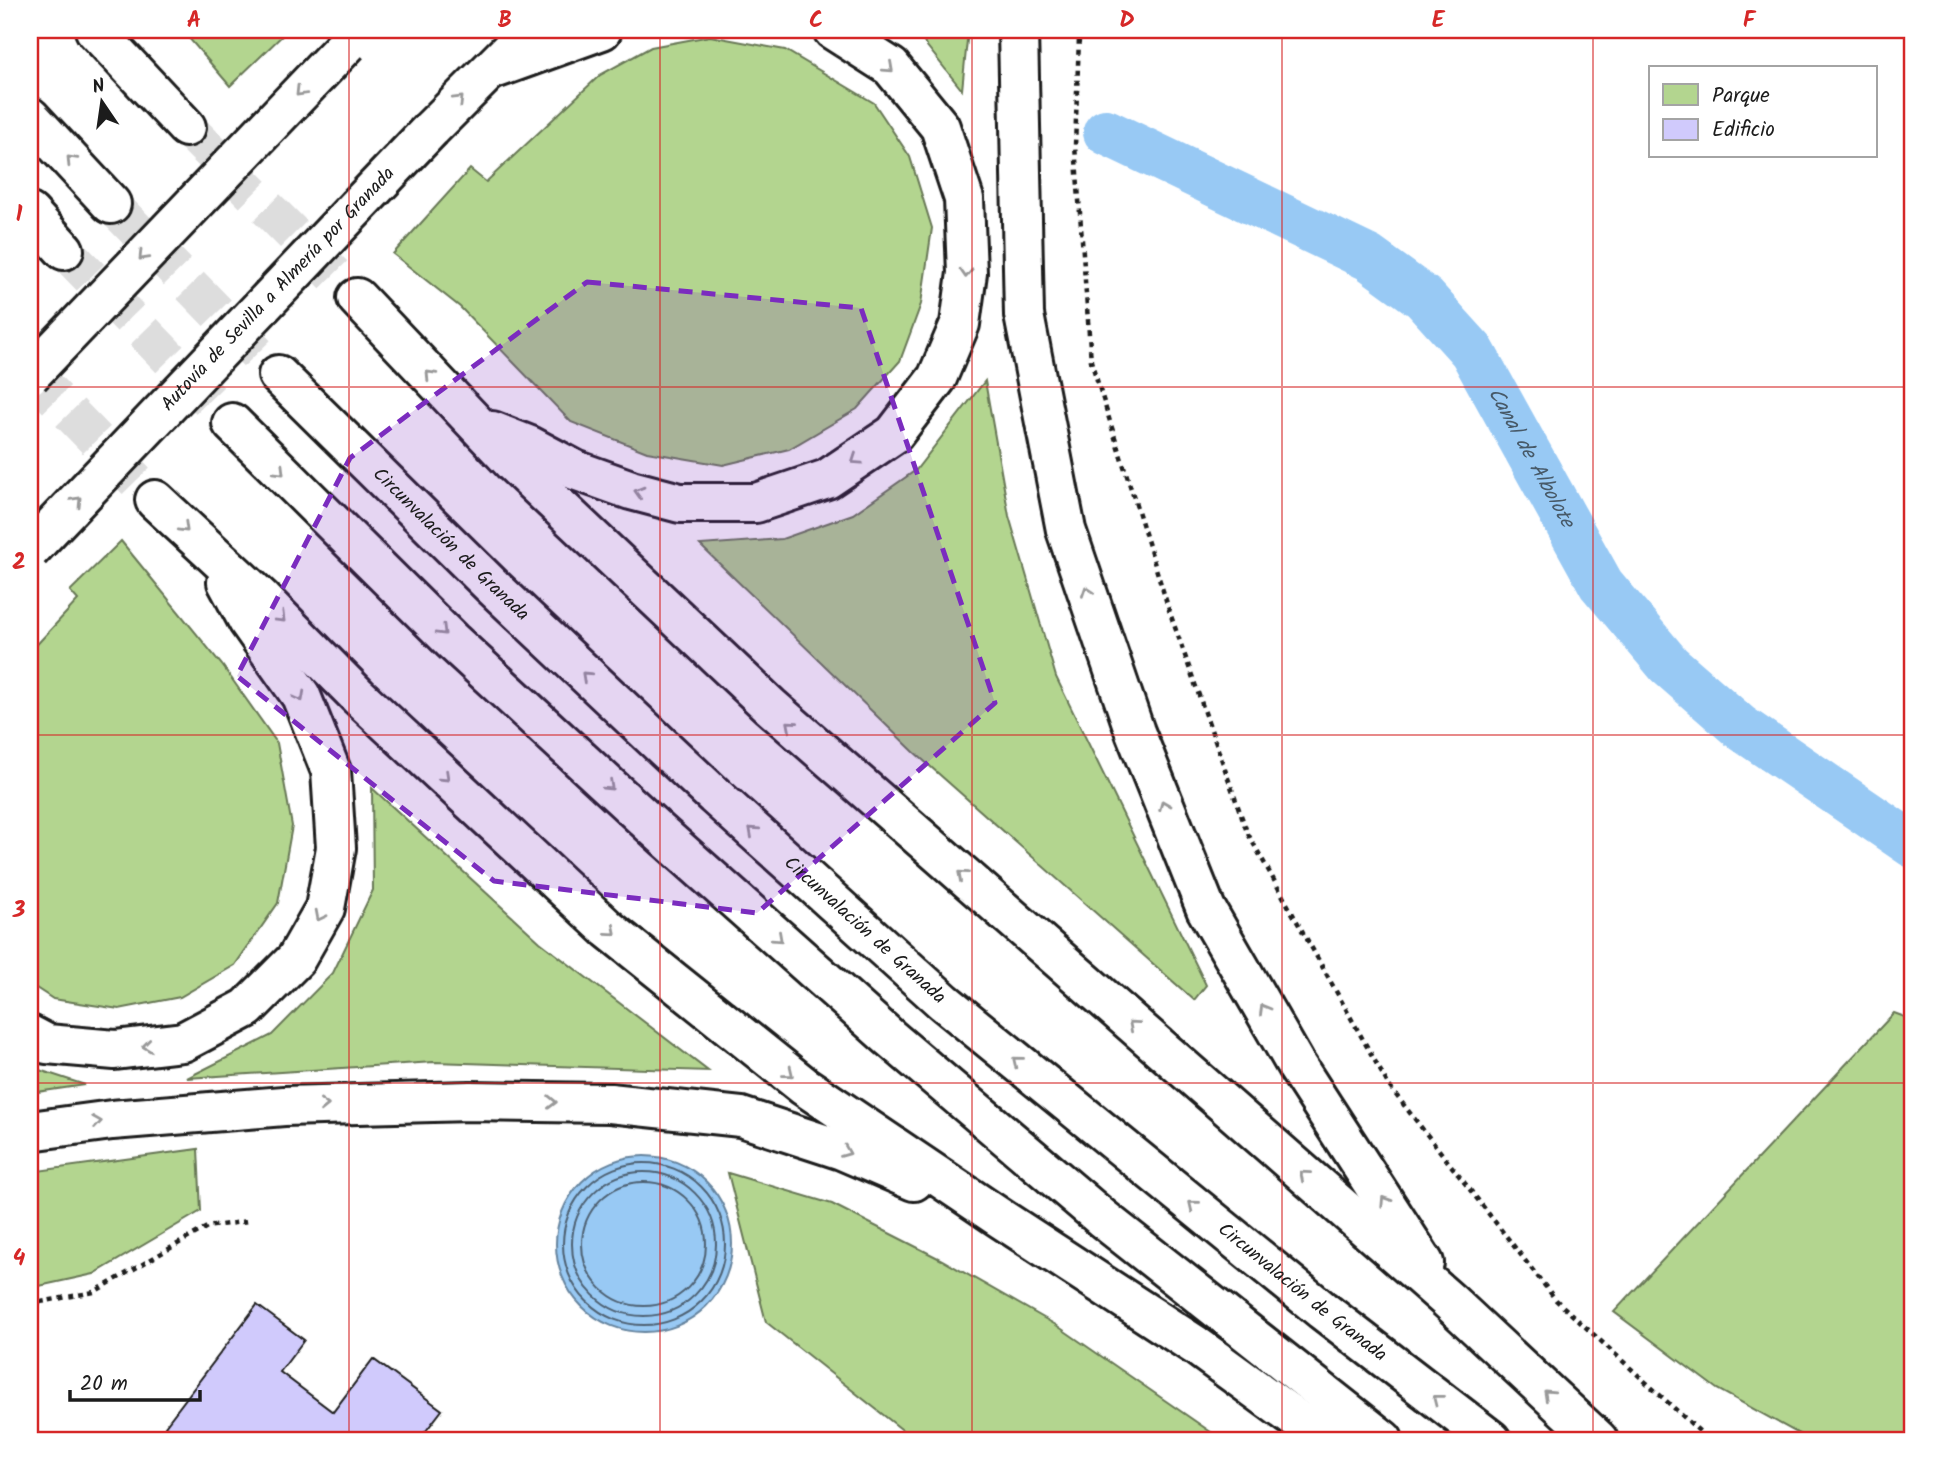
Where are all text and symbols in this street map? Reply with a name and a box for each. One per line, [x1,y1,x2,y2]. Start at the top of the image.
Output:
text: A [187,3,201,39]
text: B [498,3,512,39]
text: C [809,3,823,39]
text: D [1119,3,1135,39]
text: E [1432,3,1446,39]
text: F [1743,3,1757,39]
one-way arrow [881,60,894,72]
north arrow [66,66,136,136]
legend [1649,66,1876,158]
text: N [89,71,108,103]
text: Parque [1712,80,1770,113]
one-way arrow [296,84,309,97]
one-way arrow [451,95,464,108]
text: Edificio [1712,114,1775,147]
one-way arrow [66,155,79,168]
street label: Autovía de Sevilla a Almería por Granada [154,160,402,419]
text: 1 [16,197,23,233]
one-way arrow [139,248,152,261]
one-way arrow [958,267,973,278]
one-way arrow [425,370,438,383]
water label: Canal de Albolote [1479,381,1585,536]
one-way arrow [850,452,863,465]
street label: Circunvalación de Granada [365,461,536,629]
one-way arrow [272,463,285,476]
one-way arrow [633,485,645,500]
one-way arrow [68,496,81,509]
one-way arrow [176,520,189,533]
text: 2 [12,545,26,581]
one-way arrow [1081,585,1095,597]
one-way arrow [273,610,286,623]
one-way arrow [434,623,447,636]
one-way arrow [582,671,595,684]
one-way arrow [292,690,305,702]
one-way arrow [786,721,799,733]
one-way arrow [437,768,450,781]
one-way arrow [601,777,614,790]
one-way arrow [1159,799,1173,811]
one-way arrow [748,826,761,839]
street label: Circunvalación de Granada [777,849,953,1012]
one-way arrow [957,871,970,883]
text: 3 [12,893,26,929]
one-way arrow [315,908,329,921]
one-way arrow [603,923,616,935]
one-way arrow [770,930,783,942]
one-way arrow [1259,1003,1272,1016]
one-way arrow [1128,1021,1141,1033]
one-way arrow [141,1039,153,1054]
one-way arrow [1012,1056,1024,1069]
one-way arrow [782,1065,794,1078]
one-way arrow [546,1095,557,1110]
one-way arrow [319,1097,330,1113]
one-way arrow [91,1114,103,1129]
one-way arrow [840,1143,852,1157]
one-way arrow [1300,1171,1313,1183]
one-way arrow [1380,1196,1393,1209]
one-way arrow [1188,1200,1200,1213]
street label: Circunvalación de Granada [1211,1215,1393,1370]
text: 4 [13,1241,26,1277]
scale bar [70,1358,200,1402]
text: 20 m [80,1368,128,1401]
one-way arrow [1543,1389,1556,1402]
one-way arrow [1432,1394,1445,1407]

